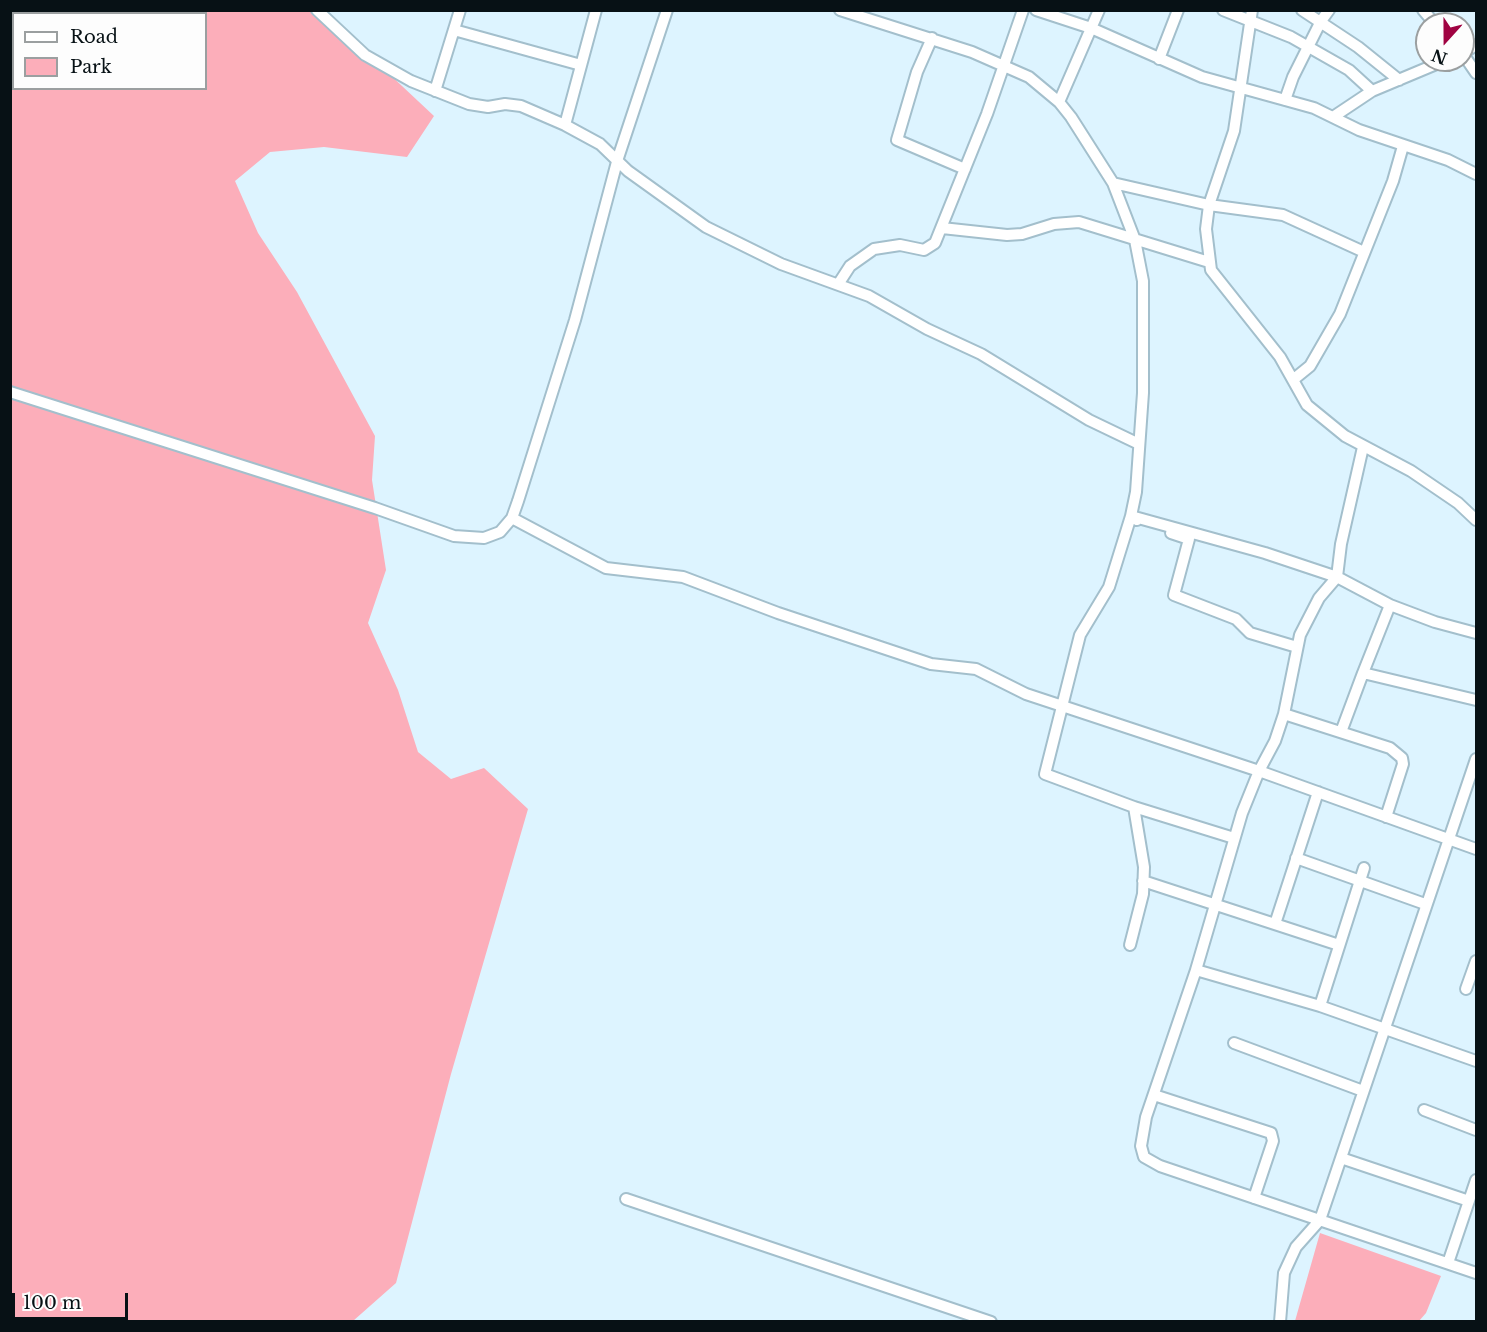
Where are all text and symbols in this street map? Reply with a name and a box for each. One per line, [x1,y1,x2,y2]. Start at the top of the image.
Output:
legend [12,12,207,90]
north arrow [1415,12,1475,72]
text: Road [70,26,118,48]
text: N [1429,45,1450,69]
text: Park [70,56,112,78]
scale bar [15,1281,130,1319]
text: 100 m [23,1292,81,1314]

